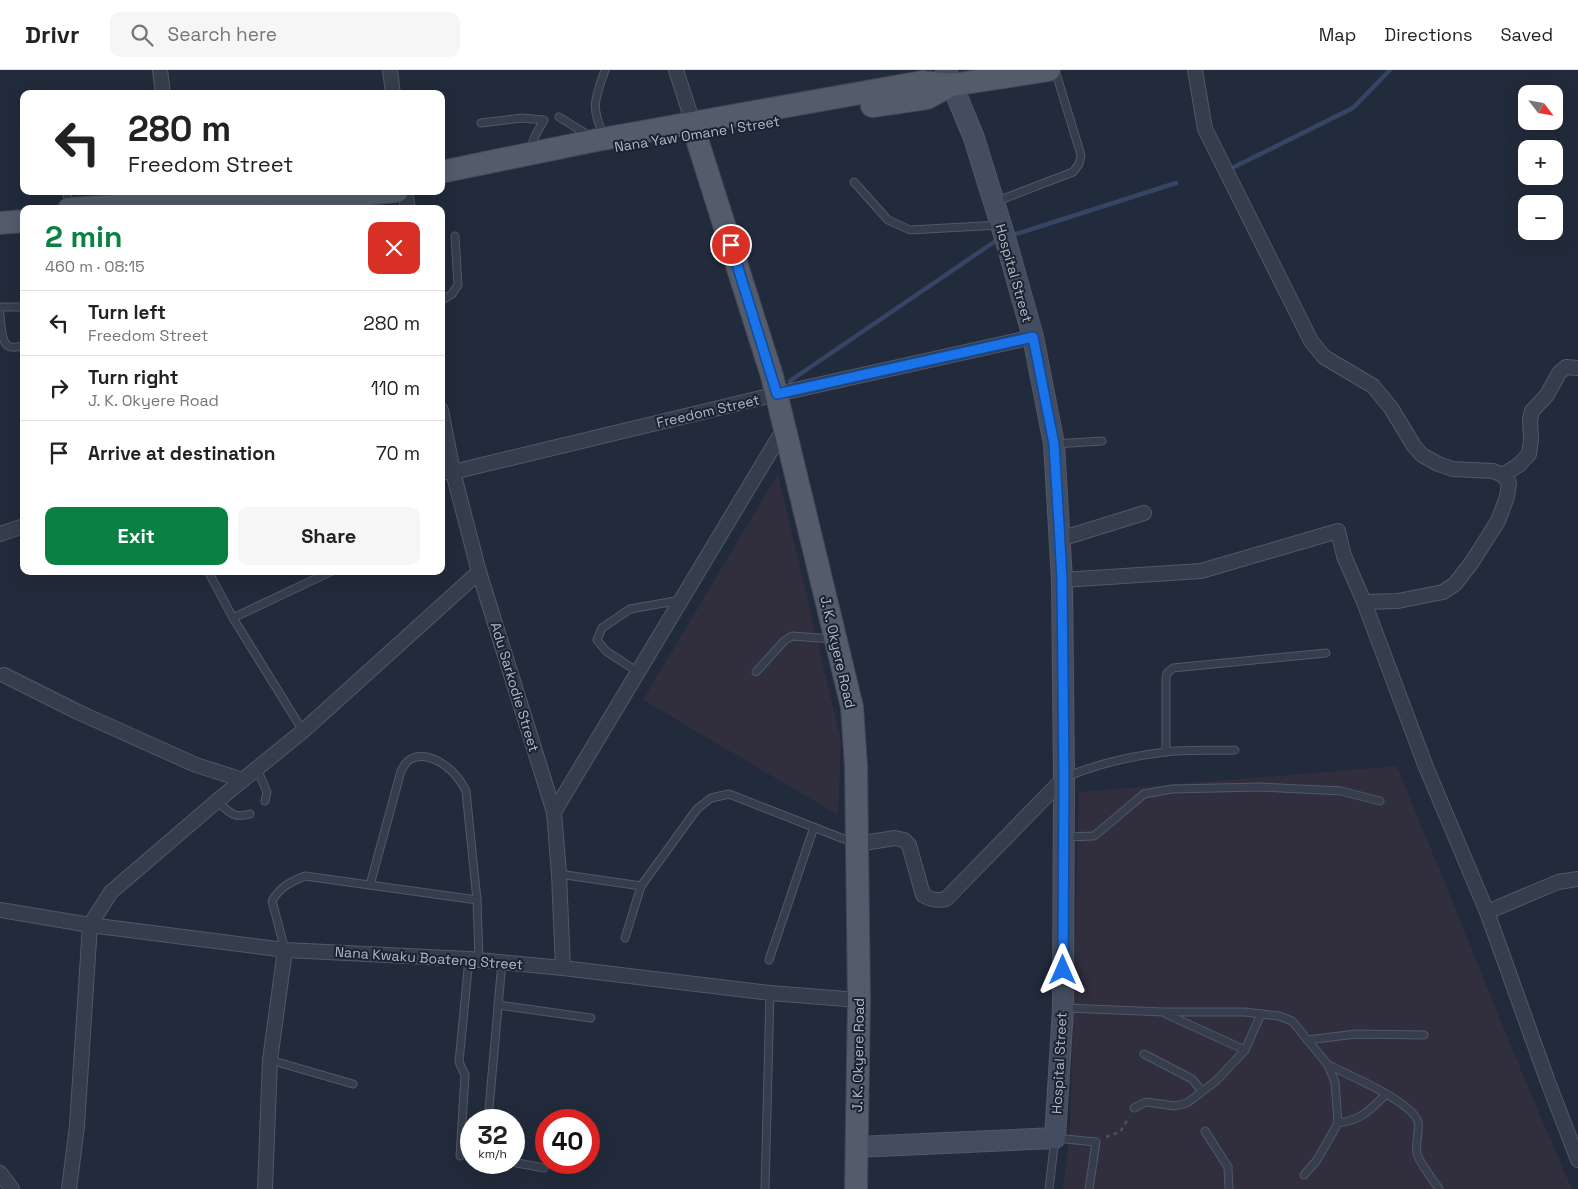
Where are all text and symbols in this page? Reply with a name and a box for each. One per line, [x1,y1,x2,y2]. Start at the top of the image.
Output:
search box [110,12,460,57]
text: Drivr [25,19,80,50]
icon: search [128,21,156,49]
text: Search here [168,22,277,47]
text: Map [1319,23,1356,46]
text: Directions [1384,23,1473,46]
text: Saved [1501,23,1553,46]
north arrow [1518,85,1562,130]
map controls [1518,85,1563,240]
text: 280 m [128,107,231,151]
icon: left [45,110,110,175]
street label: Nana Yaw Omane I Street [613,112,781,156]
button: + [1518,140,1563,185]
text: Freedom Street [128,150,293,178]
button: − [1518,195,1563,240]
text: 2 min [45,217,123,256]
button: close [368,222,420,274]
street label: Hospital Street [991,222,1037,324]
pin [710,224,752,266]
icon: arrive [717,231,745,259]
text: 460 m · 08:15 [45,256,145,277]
text: Turn left [88,300,166,325]
icon: left [45,309,73,337]
text: 280 m [363,311,420,336]
text: Freedom Street [88,325,208,346]
text: Turn right [88,365,178,390]
icon: right [45,374,73,402]
text: 110 m [371,376,420,401]
text: J. K. Okyere Road [88,390,219,411]
street label: Freedom Street [655,390,761,432]
icon: arrive [45,439,73,467]
text: Arrive at destination [88,441,276,466]
text: 70 m [376,441,420,466]
button: Exit [45,507,228,565]
button: Share [238,507,420,565]
street label: J. K. Okyere Road [816,594,860,710]
street label: Adu Sarkodie Street [487,620,543,754]
street label: Nana Kwaku Boateng Street [334,942,524,974]
position arrow [1036,943,1088,995]
street label: J. K. Okyere Road [848,998,868,1112]
street label: Hospital Street [1047,1012,1071,1114]
speed limit sign: 40 [535,1109,600,1174]
text: 32 [477,1119,508,1151]
text: km/h [478,1146,507,1162]

